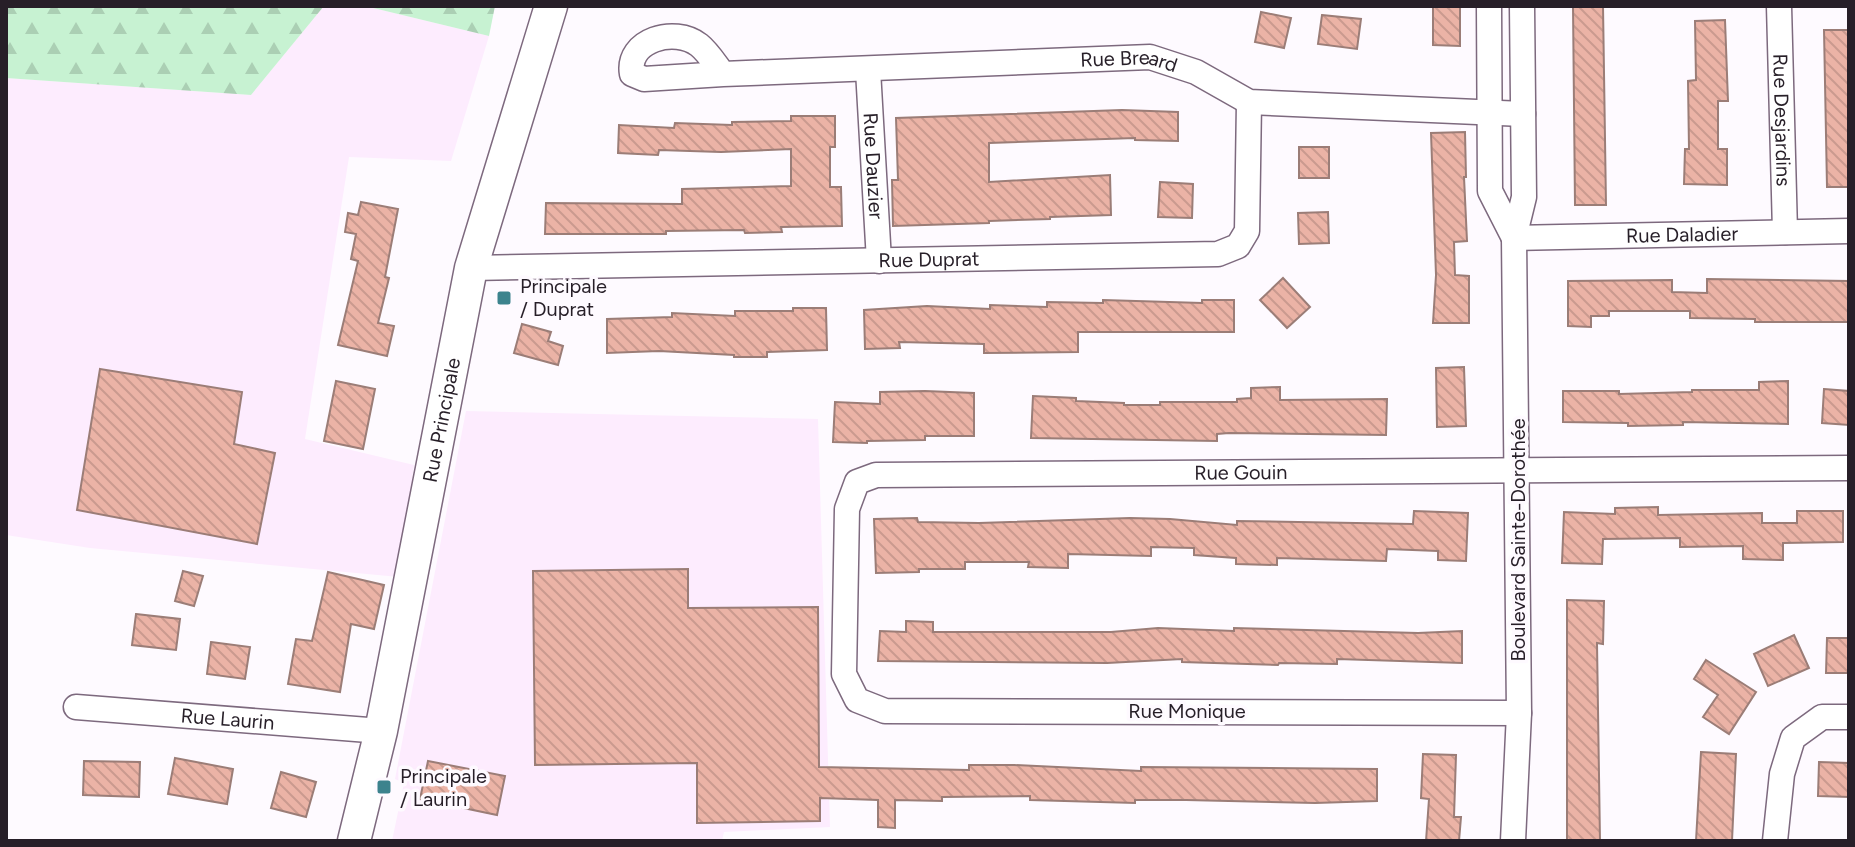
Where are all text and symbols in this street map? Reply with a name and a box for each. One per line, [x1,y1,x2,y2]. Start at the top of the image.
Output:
street label: Rue Breard [1080,45,1181,77]
street label: Rue Desjardins [1768,53,1796,187]
street label: Rue Dauzier [858,112,889,220]
street label: Rue Daladier [1626,221,1739,248]
street label: Rue Duprat [878,246,980,272]
place label: Principale / Duprat [520,274,607,321]
marker: Principale / Duprat [495,289,513,307]
street label: Rue Principale [418,356,465,484]
street label: Boulevard Sainte-Dorothée [1506,418,1530,662]
street label: Rue Gouin [1194,460,1288,485]
street label: Rue Monique [1128,699,1246,723]
street label: Rue Laurin [180,703,275,735]
place label: Principale / Laurin [400,764,487,811]
marker: Principale / Laurin [375,778,393,796]

